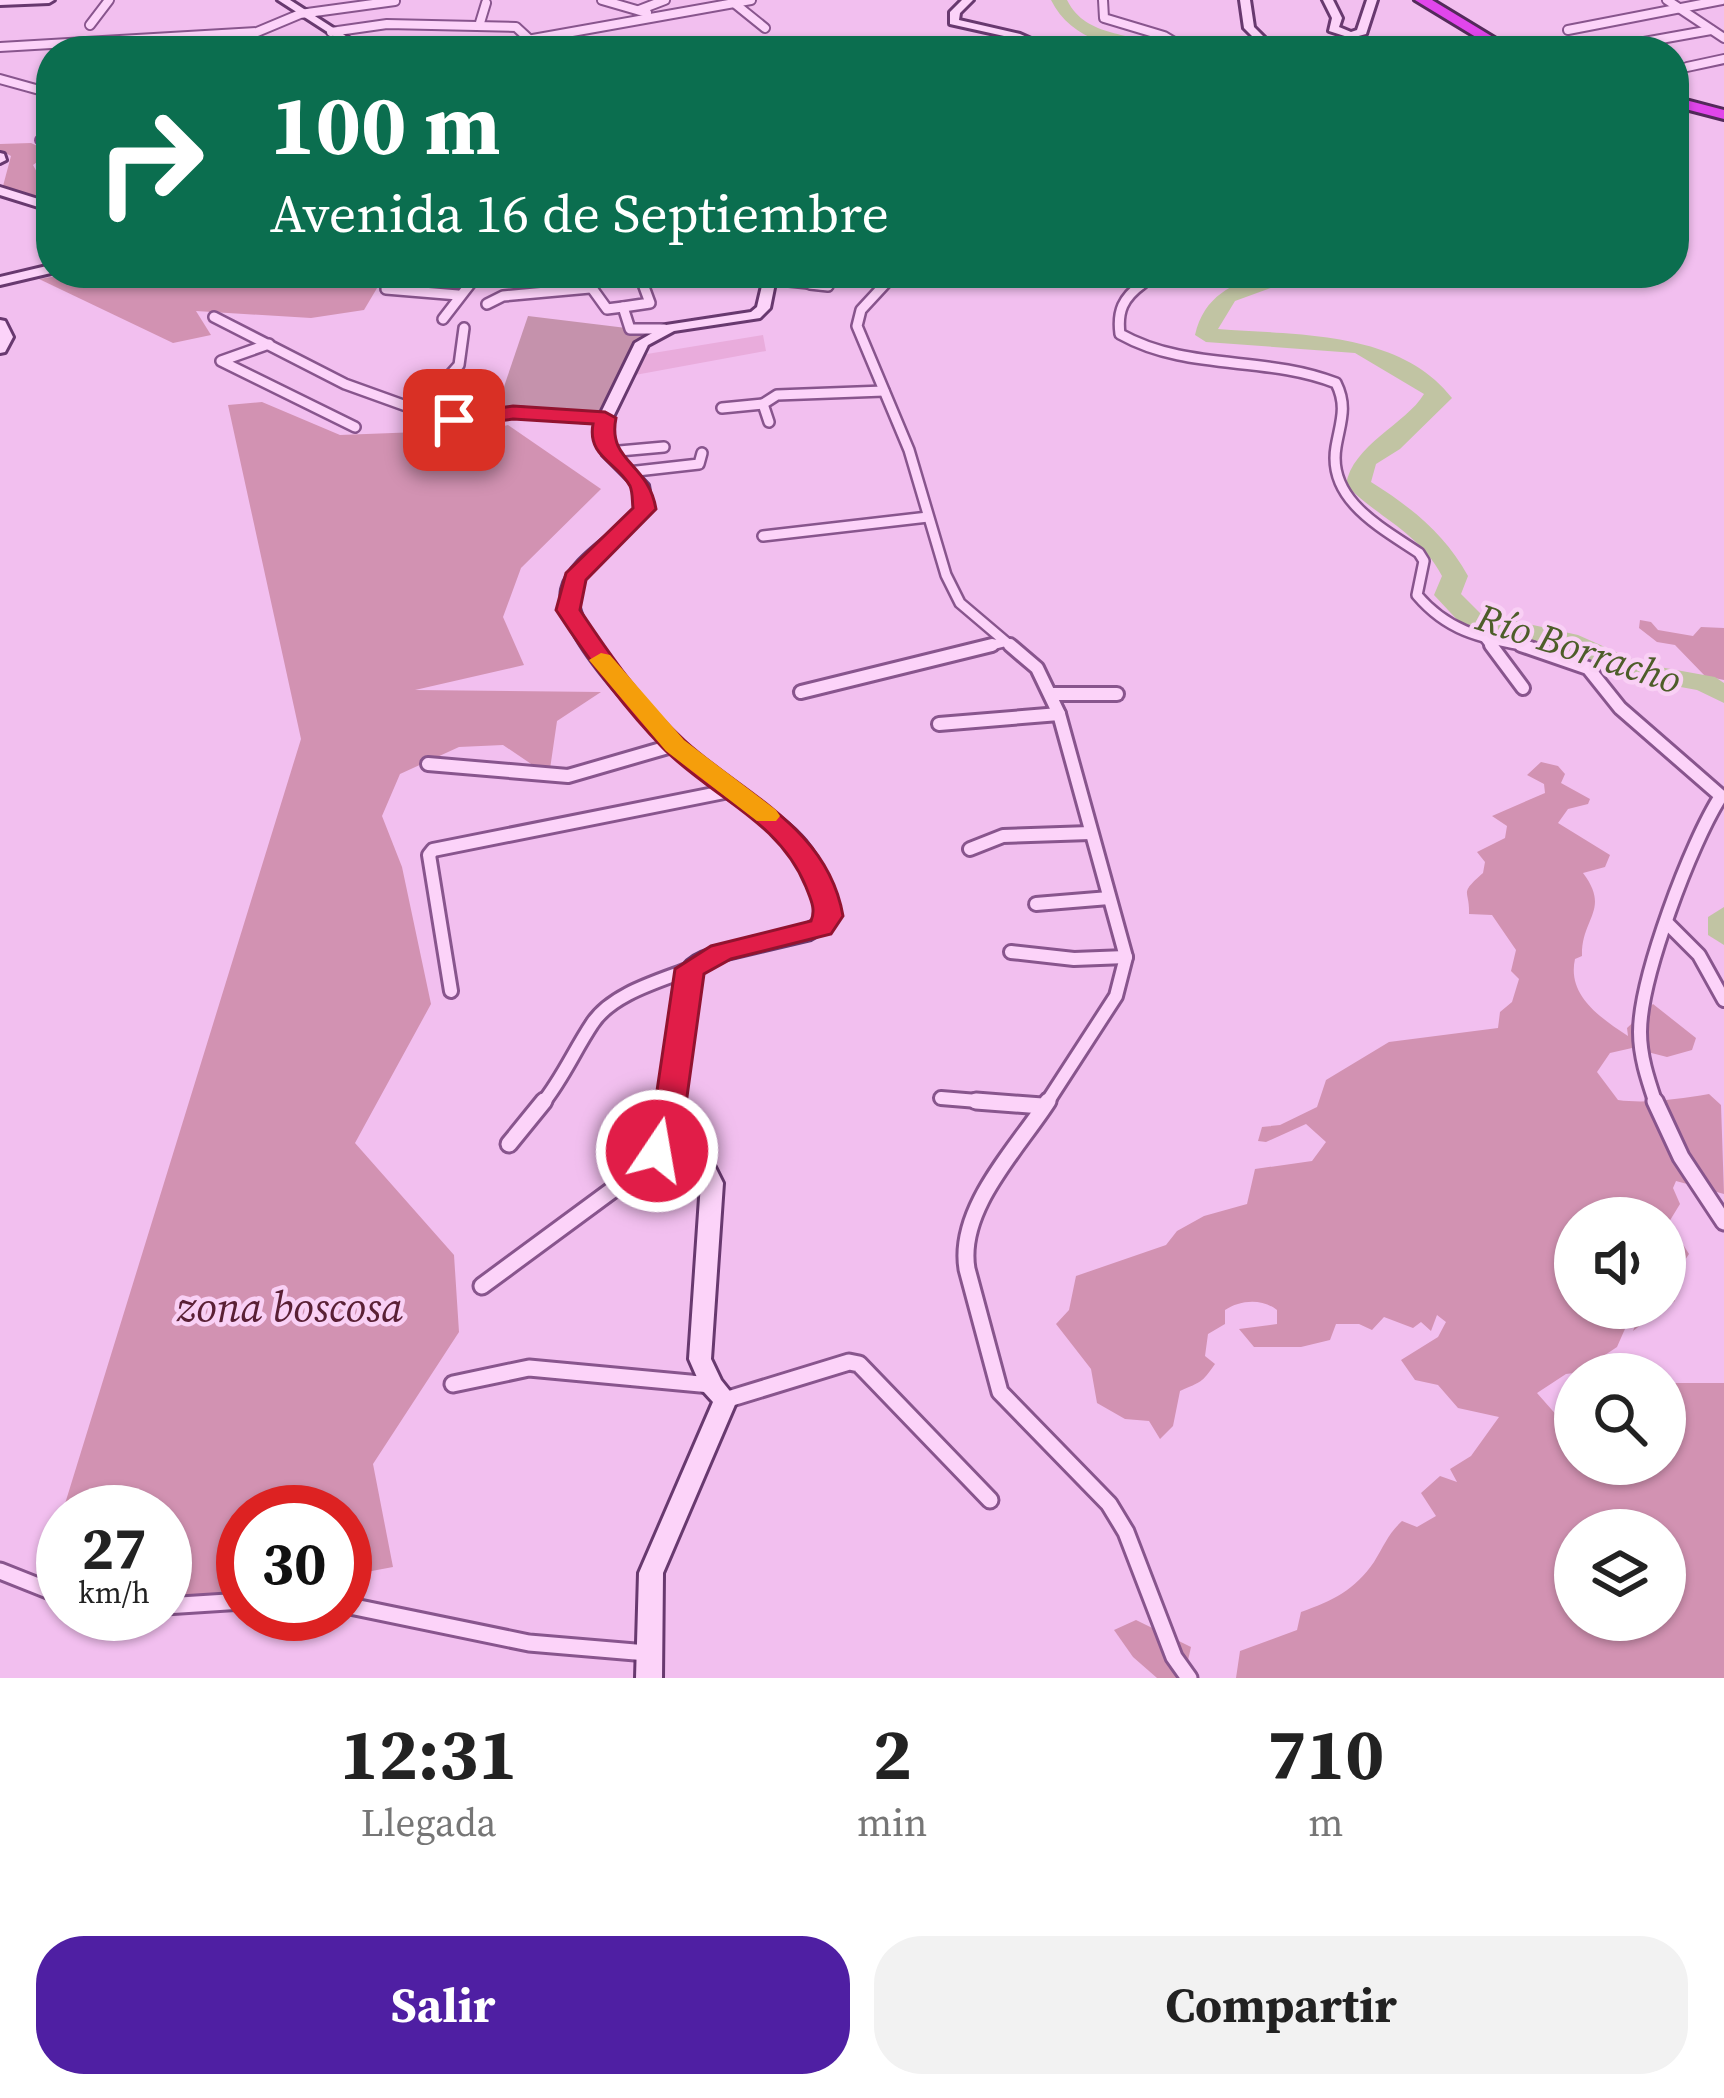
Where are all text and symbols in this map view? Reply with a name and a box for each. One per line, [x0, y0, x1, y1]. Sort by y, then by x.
text: 100 m [270, 67, 501, 182]
icon: right [72, 84, 228, 240]
text: Avenida 16 de Septiembre [270, 176, 889, 250]
pin [403, 369, 505, 471]
icon: arrive [421, 387, 487, 453]
water label: Río Borracho [1469, 590, 1688, 706]
position arrow [594, 1088, 720, 1214]
map controls [1554, 1197, 1686, 1641]
button: sound [1554, 1197, 1686, 1329]
park label: zona boscosa [176, 1278, 403, 1336]
button: search [1554, 1353, 1686, 1485]
speed limit sign: 30 [216, 1485, 372, 1641]
text: 27 [81, 1507, 147, 1589]
button: layers [1554, 1509, 1686, 1641]
text: km/h [78, 1572, 150, 1613]
text: 12:31 [340, 1704, 517, 1803]
text: 2 [873, 1704, 912, 1803]
text: 710 [1267, 1704, 1384, 1803]
text: Llegada [361, 1796, 496, 1849]
text: min [857, 1796, 928, 1849]
text: m [1308, 1796, 1343, 1849]
button: Salir [36, 1936, 850, 2074]
button: Compartir [874, 1936, 1688, 2074]

